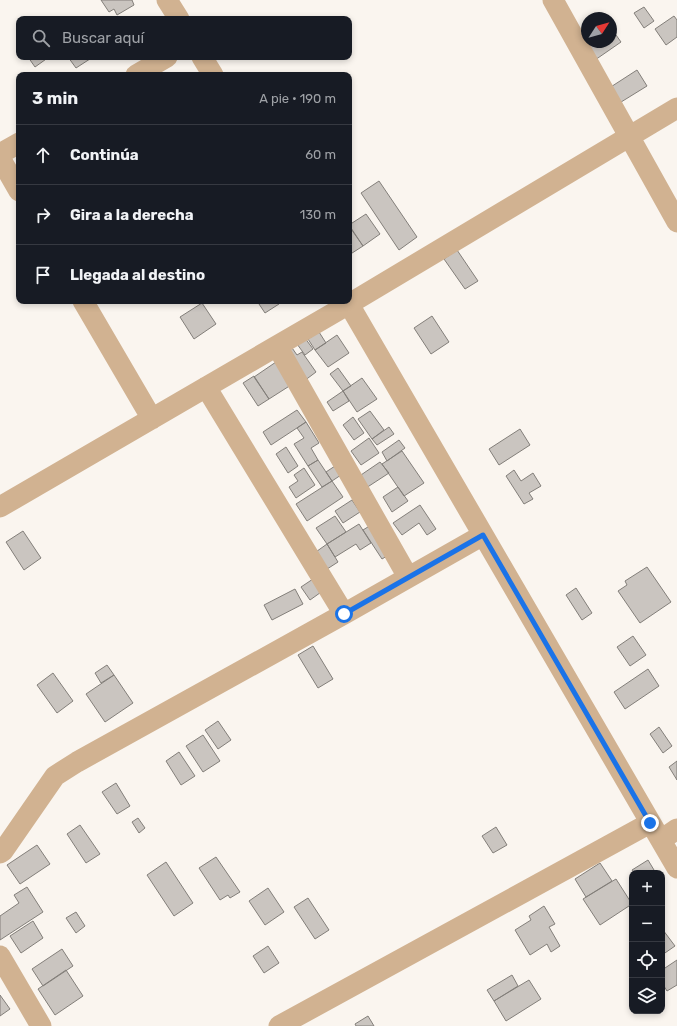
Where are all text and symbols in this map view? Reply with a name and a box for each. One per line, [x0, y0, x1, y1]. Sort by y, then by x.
north arrow [581, 12, 617, 48]
search box [16, 16, 352, 60]
icon: search [30, 27, 52, 49]
text: Buscar aquí [62, 29, 144, 47]
text: 3 min [32, 88, 78, 108]
text: A pie · 190 m [259, 91, 336, 106]
icon: ahead [32, 144, 54, 166]
text: Continúa [70, 146, 139, 164]
text: 60 m [305, 147, 336, 162]
icon: right [32, 204, 54, 226]
text: Gira a la derecha [70, 206, 194, 224]
text: 130 m [300, 207, 336, 222]
icon: arrive [32, 264, 54, 286]
text: Llegada al destino [70, 266, 205, 284]
route start [335, 605, 353, 623]
route end [641, 814, 659, 832]
map controls [629, 870, 665, 1014]
button: + [629, 870, 665, 906]
button: − [629, 906, 665, 942]
button: locate [629, 942, 665, 978]
button: layers [629, 978, 665, 1014]

